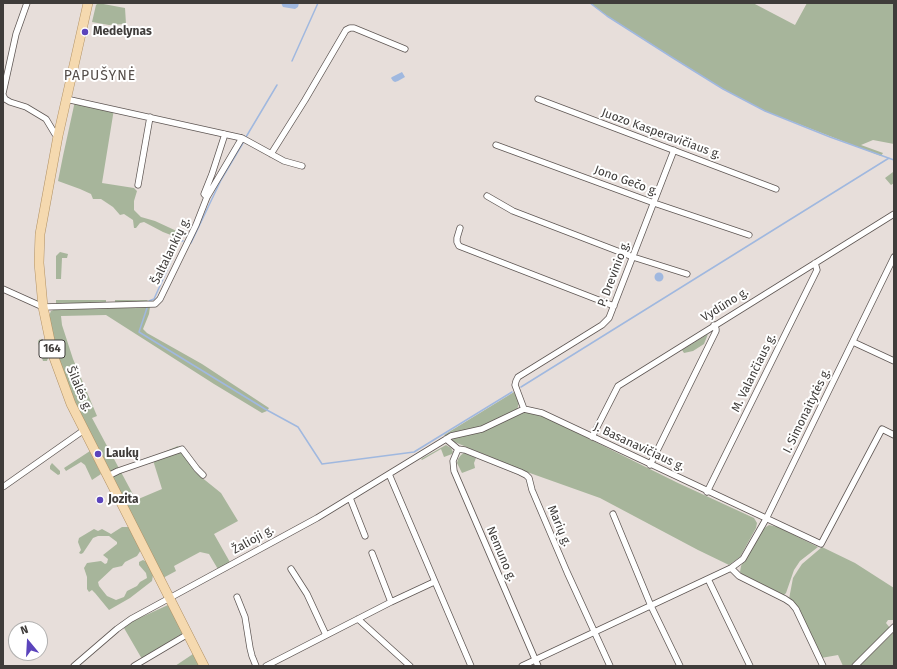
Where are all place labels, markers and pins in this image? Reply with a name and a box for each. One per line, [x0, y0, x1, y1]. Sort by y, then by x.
place label: Medelynas [93, 25, 152, 39]
marker: Medelynas [80, 27, 90, 37]
place label: Laukų [106, 447, 139, 461]
marker: Laukų [93, 449, 103, 459]
place label: Jozita [108, 493, 139, 507]
marker: Jozita [95, 495, 105, 505]

